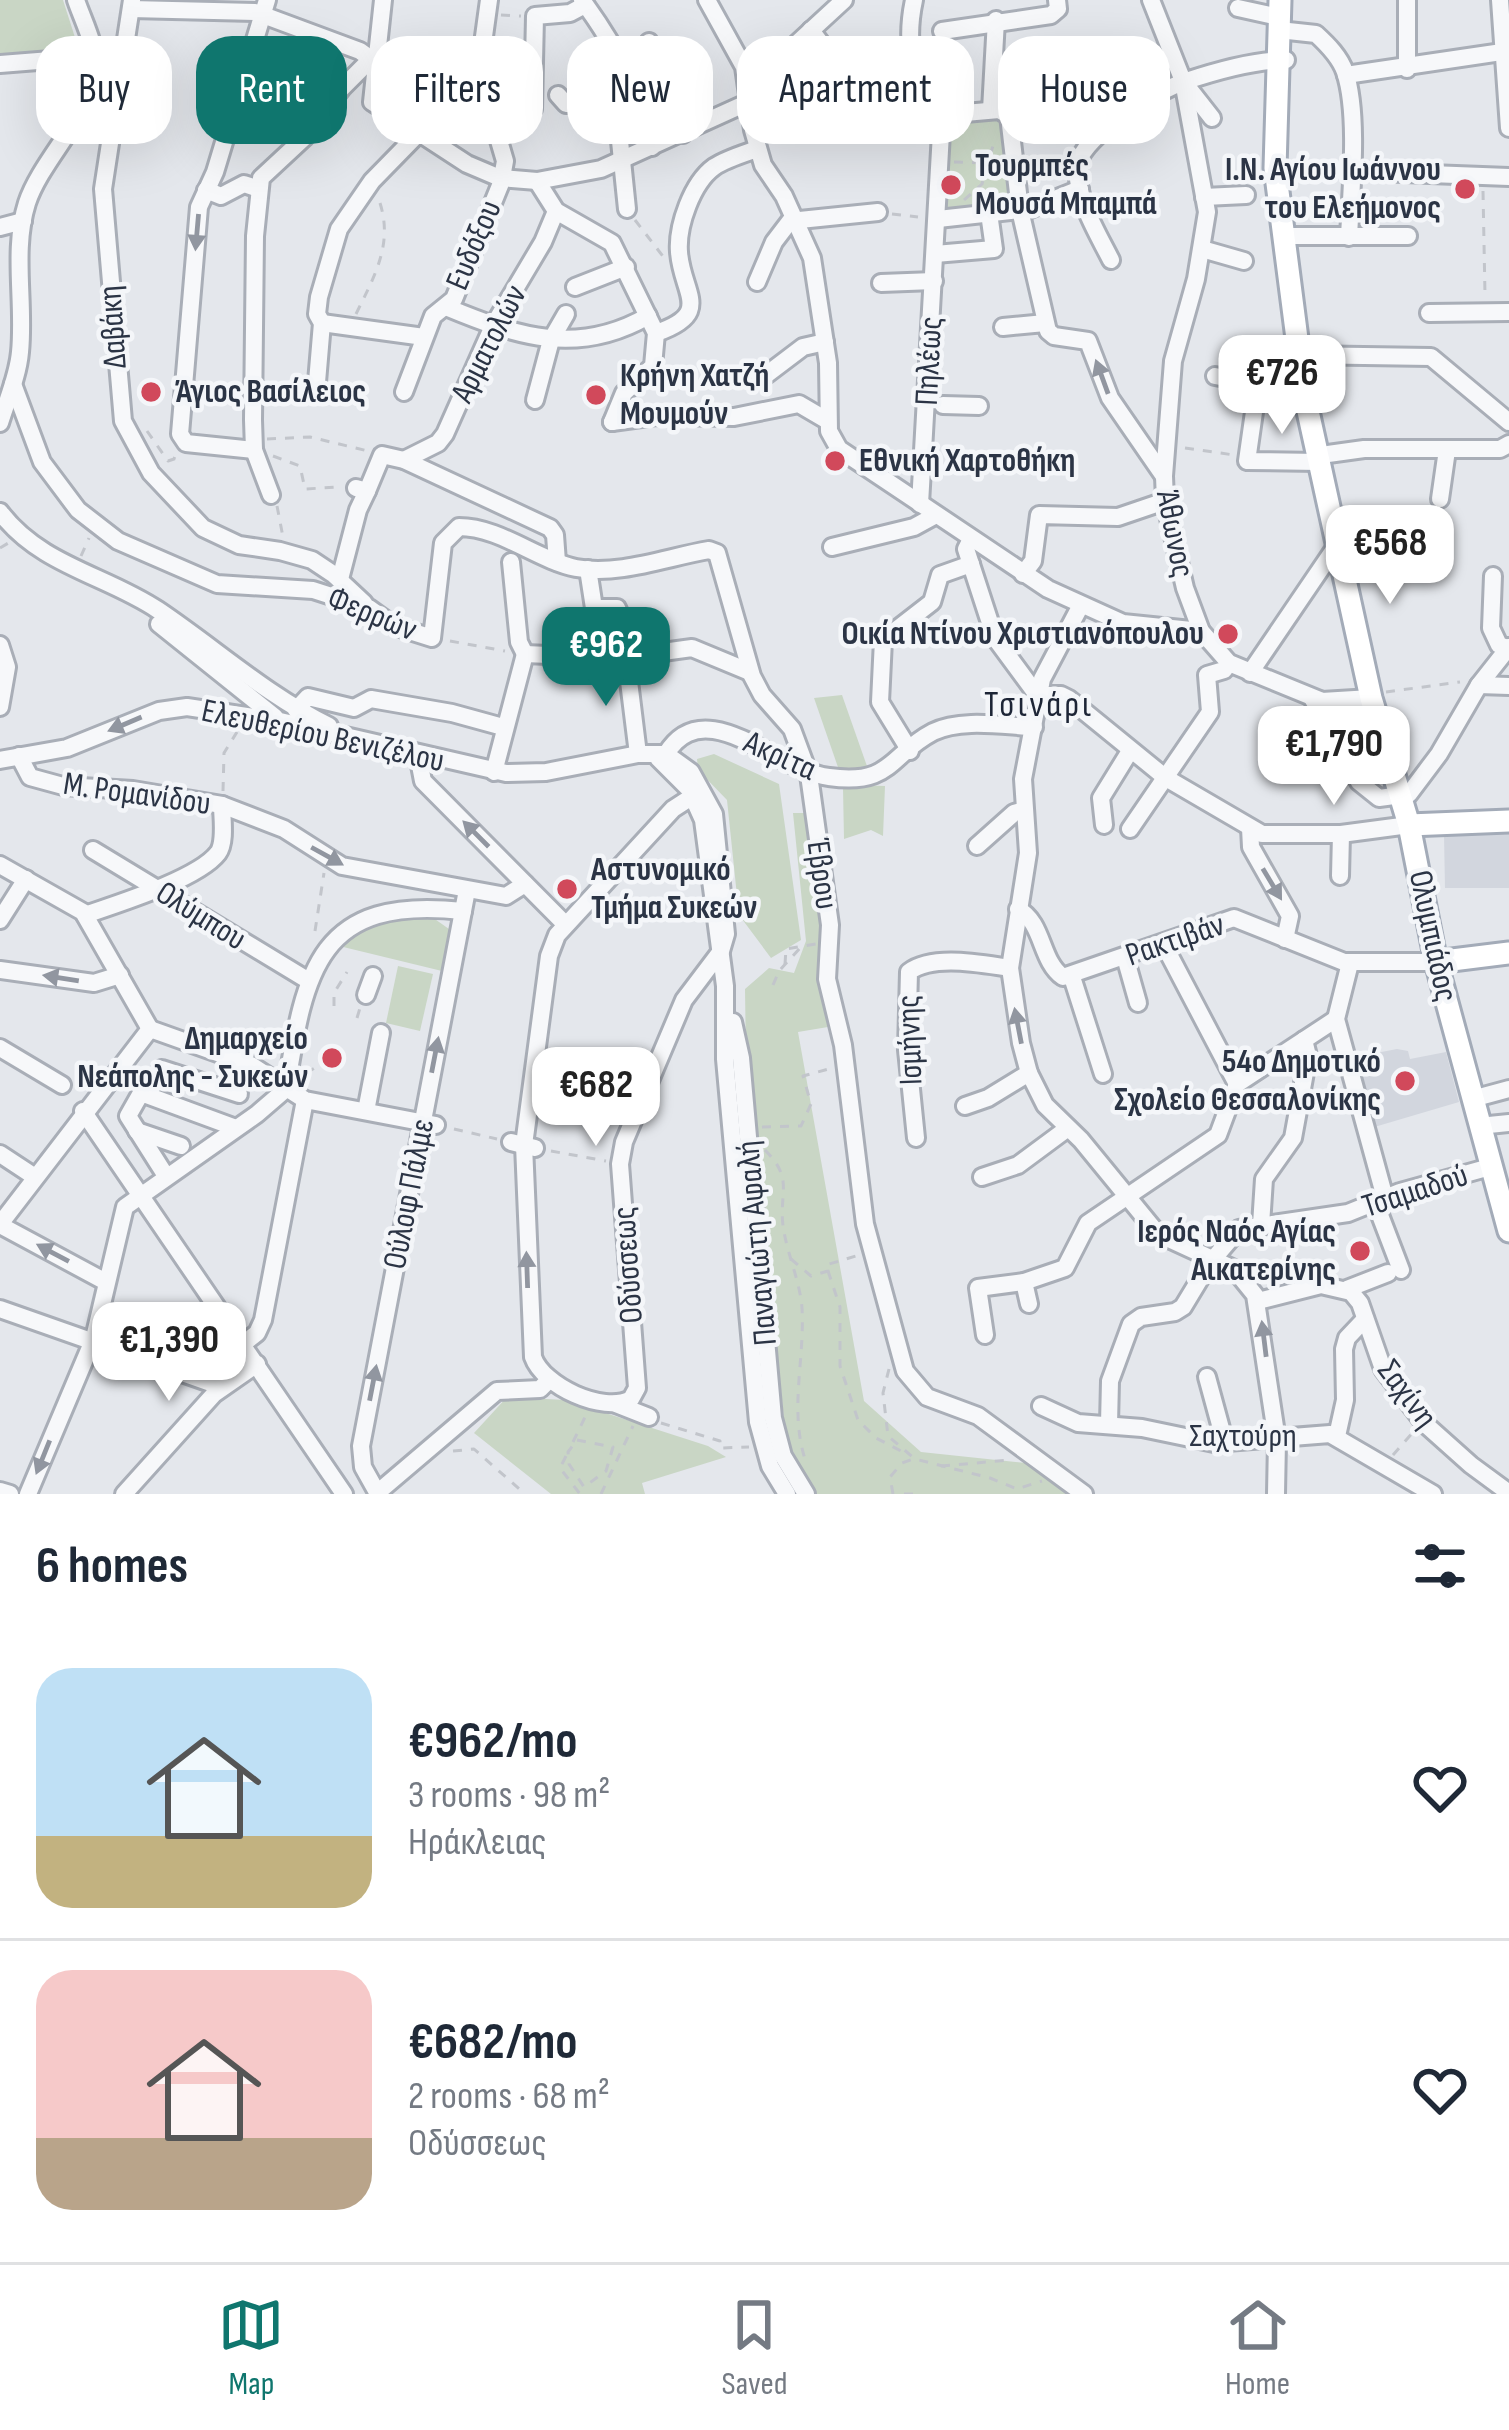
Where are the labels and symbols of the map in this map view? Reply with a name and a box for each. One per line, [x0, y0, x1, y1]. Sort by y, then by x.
place label: Τουρμπές Μουσά Μπαμπά [975, 146, 1157, 224]
place label: Ι.Ν. Αγίου Ιωάννου του Ελεήμονος [1225, 150, 1441, 228]
marker: Τουρμπές Μουσά Μπαμπά [938, 172, 964, 198]
marker: Ι.Ν. Αγίου Ιωάννου του Ελεήμονος [1452, 176, 1478, 202]
street label: Ευδόξου [437, 194, 511, 296]
one-way arrow [187, 214, 206, 251]
street label: Αρματολών [442, 279, 536, 410]
street label: Δαβάκη [90, 284, 136, 370]
street label: Πηλέως [907, 315, 951, 407]
pin: €726 [1211, 335, 1353, 437]
place label: Κρήνη Χατζή Μουμούν [620, 356, 769, 434]
one-way arrow [1091, 359, 1110, 395]
place label: Άγιος Βασίλειος [175, 372, 366, 412]
marker: Άγιος Βασίλειος [138, 379, 164, 405]
marker: Κρήνη Χατζή Μουμούν [583, 382, 609, 408]
place label: Εθνική Χαρτοθήκη [859, 441, 1075, 481]
marker: Εθνική Χαρτοθήκη [822, 448, 848, 474]
street label: Άθωνος [1147, 487, 1203, 581]
pin: €568 [1319, 505, 1461, 607]
street label: Φερρών [322, 578, 423, 650]
pin: €962 [535, 607, 677, 709]
place label: Οικία Ντίνου Χριστιανόπουλου [842, 614, 1204, 654]
marker: Οικία Ντίνου Χριστιανόπουλου [1215, 621, 1241, 647]
district label: Τσινάρι [984, 684, 1094, 727]
street label: Ελευθερίου Βενιζέλου [198, 691, 448, 781]
pin: €1,790 [1236, 706, 1432, 808]
one-way arrow [108, 715, 143, 735]
street label: Ακρίτα [737, 722, 823, 790]
street label: Μ. Ρομανίδου [61, 764, 213, 824]
one-way arrow [462, 820, 490, 849]
street label: Έβρου [797, 835, 847, 912]
one-way arrow [310, 845, 344, 866]
place label: Αστυνομικό Τμήμα Συκεών [590, 850, 757, 928]
one-way arrow [1260, 867, 1281, 901]
street label: Ολυμπιάδος [1400, 867, 1466, 1005]
street label: Ολύμπου [149, 873, 253, 959]
marker: Αστυνομικό Τμήμα Συκεών [554, 876, 580, 902]
street label: Ρακτιβάν [1120, 905, 1230, 975]
one-way arrow [42, 968, 79, 987]
street label: Ισμήνης [888, 994, 932, 1086]
one-way arrow [1008, 1006, 1027, 1044]
place label: Δημαρχείο Νεάπολης - Συκεών [77, 1019, 308, 1097]
one-way arrow [426, 1036, 445, 1073]
place label: 54ο Δημοτικό Σχολείο Θεσσαλονίκης [1114, 1042, 1381, 1120]
marker: Δημαρχείο Νεάπολης - Συκεών [319, 1045, 345, 1071]
pin: €682 [525, 1047, 667, 1149]
marker: 54ο Δημοτικό Σχολείο Θεσσαλονίκης [1392, 1068, 1418, 1094]
street label: Ούλοφ Πάλμε [375, 1116, 443, 1272]
street label: Παναγιώτη Αφαλή [728, 1139, 786, 1347]
street label: Τσαμαδού [1357, 1155, 1473, 1227]
street label: Οδύσσεως [604, 1205, 652, 1325]
place label: Ιερός Ναός Αγίας Αικατερίνης [1137, 1212, 1336, 1290]
marker: Ιερός Ναός Αγίας Αικατερίνης [1347, 1238, 1373, 1264]
one-way arrow [35, 1243, 70, 1264]
one-way arrow [518, 1250, 537, 1288]
pin: €1,390 [71, 1302, 267, 1404]
one-way arrow [1254, 1320, 1273, 1358]
street label: Σαχίνη [1368, 1352, 1446, 1436]
one-way arrow [364, 1363, 383, 1401]
street label: Σαχτούρη [1189, 1416, 1297, 1456]
one-way arrow [33, 1440, 52, 1476]

